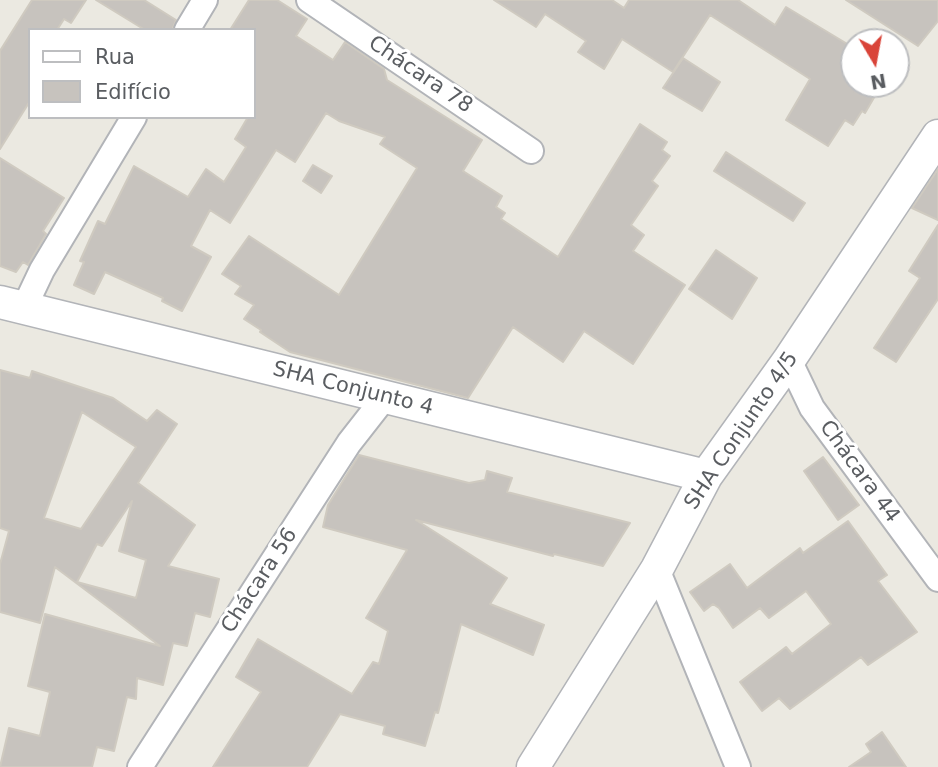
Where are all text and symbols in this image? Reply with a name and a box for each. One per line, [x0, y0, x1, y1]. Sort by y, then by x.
legend [28, 28, 256, 119]
north arrow [840, 28, 910, 98]
street label: Chácara 78 [363, 31, 477, 119]
text: Rua [95, 45, 135, 69]
text: N [869, 69, 888, 94]
text: Edifício [95, 80, 171, 104]
street label: SHA Conjunto 4/5 [680, 347, 804, 515]
street label: SHA Conjunto 4 [270, 357, 436, 421]
street label: Chácara 44 [813, 416, 905, 528]
street label: Chácara 56 [217, 524, 303, 638]

